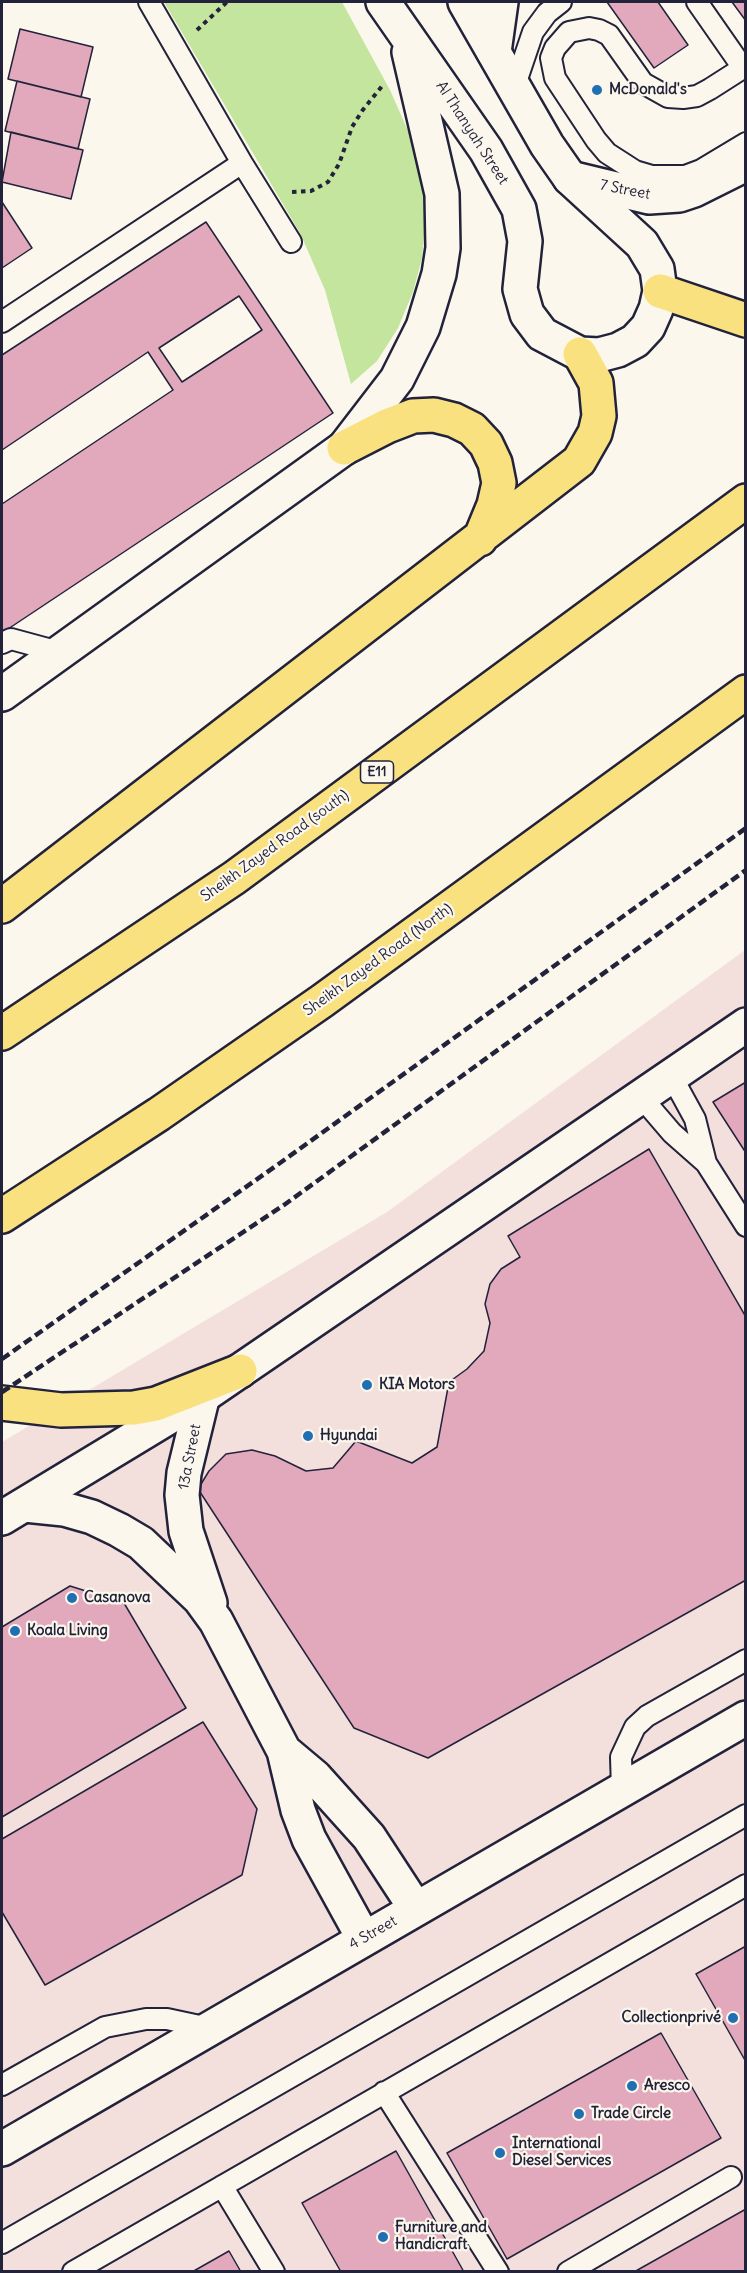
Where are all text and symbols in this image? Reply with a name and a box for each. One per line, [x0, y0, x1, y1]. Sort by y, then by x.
street label: Al Thanyah Street [432, 78, 512, 188]
place label: McDonald's [609, 81, 687, 99]
marker: McDonald's [590, 83, 604, 97]
street label: 7 Street [598, 176, 652, 204]
road number: E11 [360, 761, 394, 783]
street label: Sheikh Zayed Road (south) [197, 786, 353, 906]
street label: Sheikh Zayed Road (North) [300, 900, 456, 1020]
place label: KIA Motors [379, 1376, 455, 1394]
marker: KIA Motors [360, 1378, 374, 1392]
street label: 13a Street [175, 1423, 205, 1491]
place label: Hyundai [320, 1427, 377, 1445]
marker: Hyundai [301, 1429, 315, 1443]
place label: Casanova [84, 1589, 151, 1607]
marker: Casanova [65, 1591, 79, 1605]
place label: Koala Living [27, 1622, 108, 1640]
marker: Koala Living [8, 1624, 22, 1638]
street label: 4 Street [346, 1912, 400, 1954]
place label: Collectionprivé [621, 2009, 721, 2027]
marker: Collectionprivé [726, 2011, 740, 2025]
place label: Aresco [644, 2077, 690, 2095]
marker: Aresco [625, 2079, 639, 2093]
place label: Trade Circle [591, 2105, 671, 2123]
marker: Trade Circle [572, 2107, 586, 2121]
place label: International Diesel Services [512, 2135, 611, 2170]
marker: International Diesel Services [493, 2146, 507, 2160]
place label: Furniture and Handicraft [395, 2219, 487, 2254]
marker: Furniture and Handicraft [376, 2230, 390, 2244]

